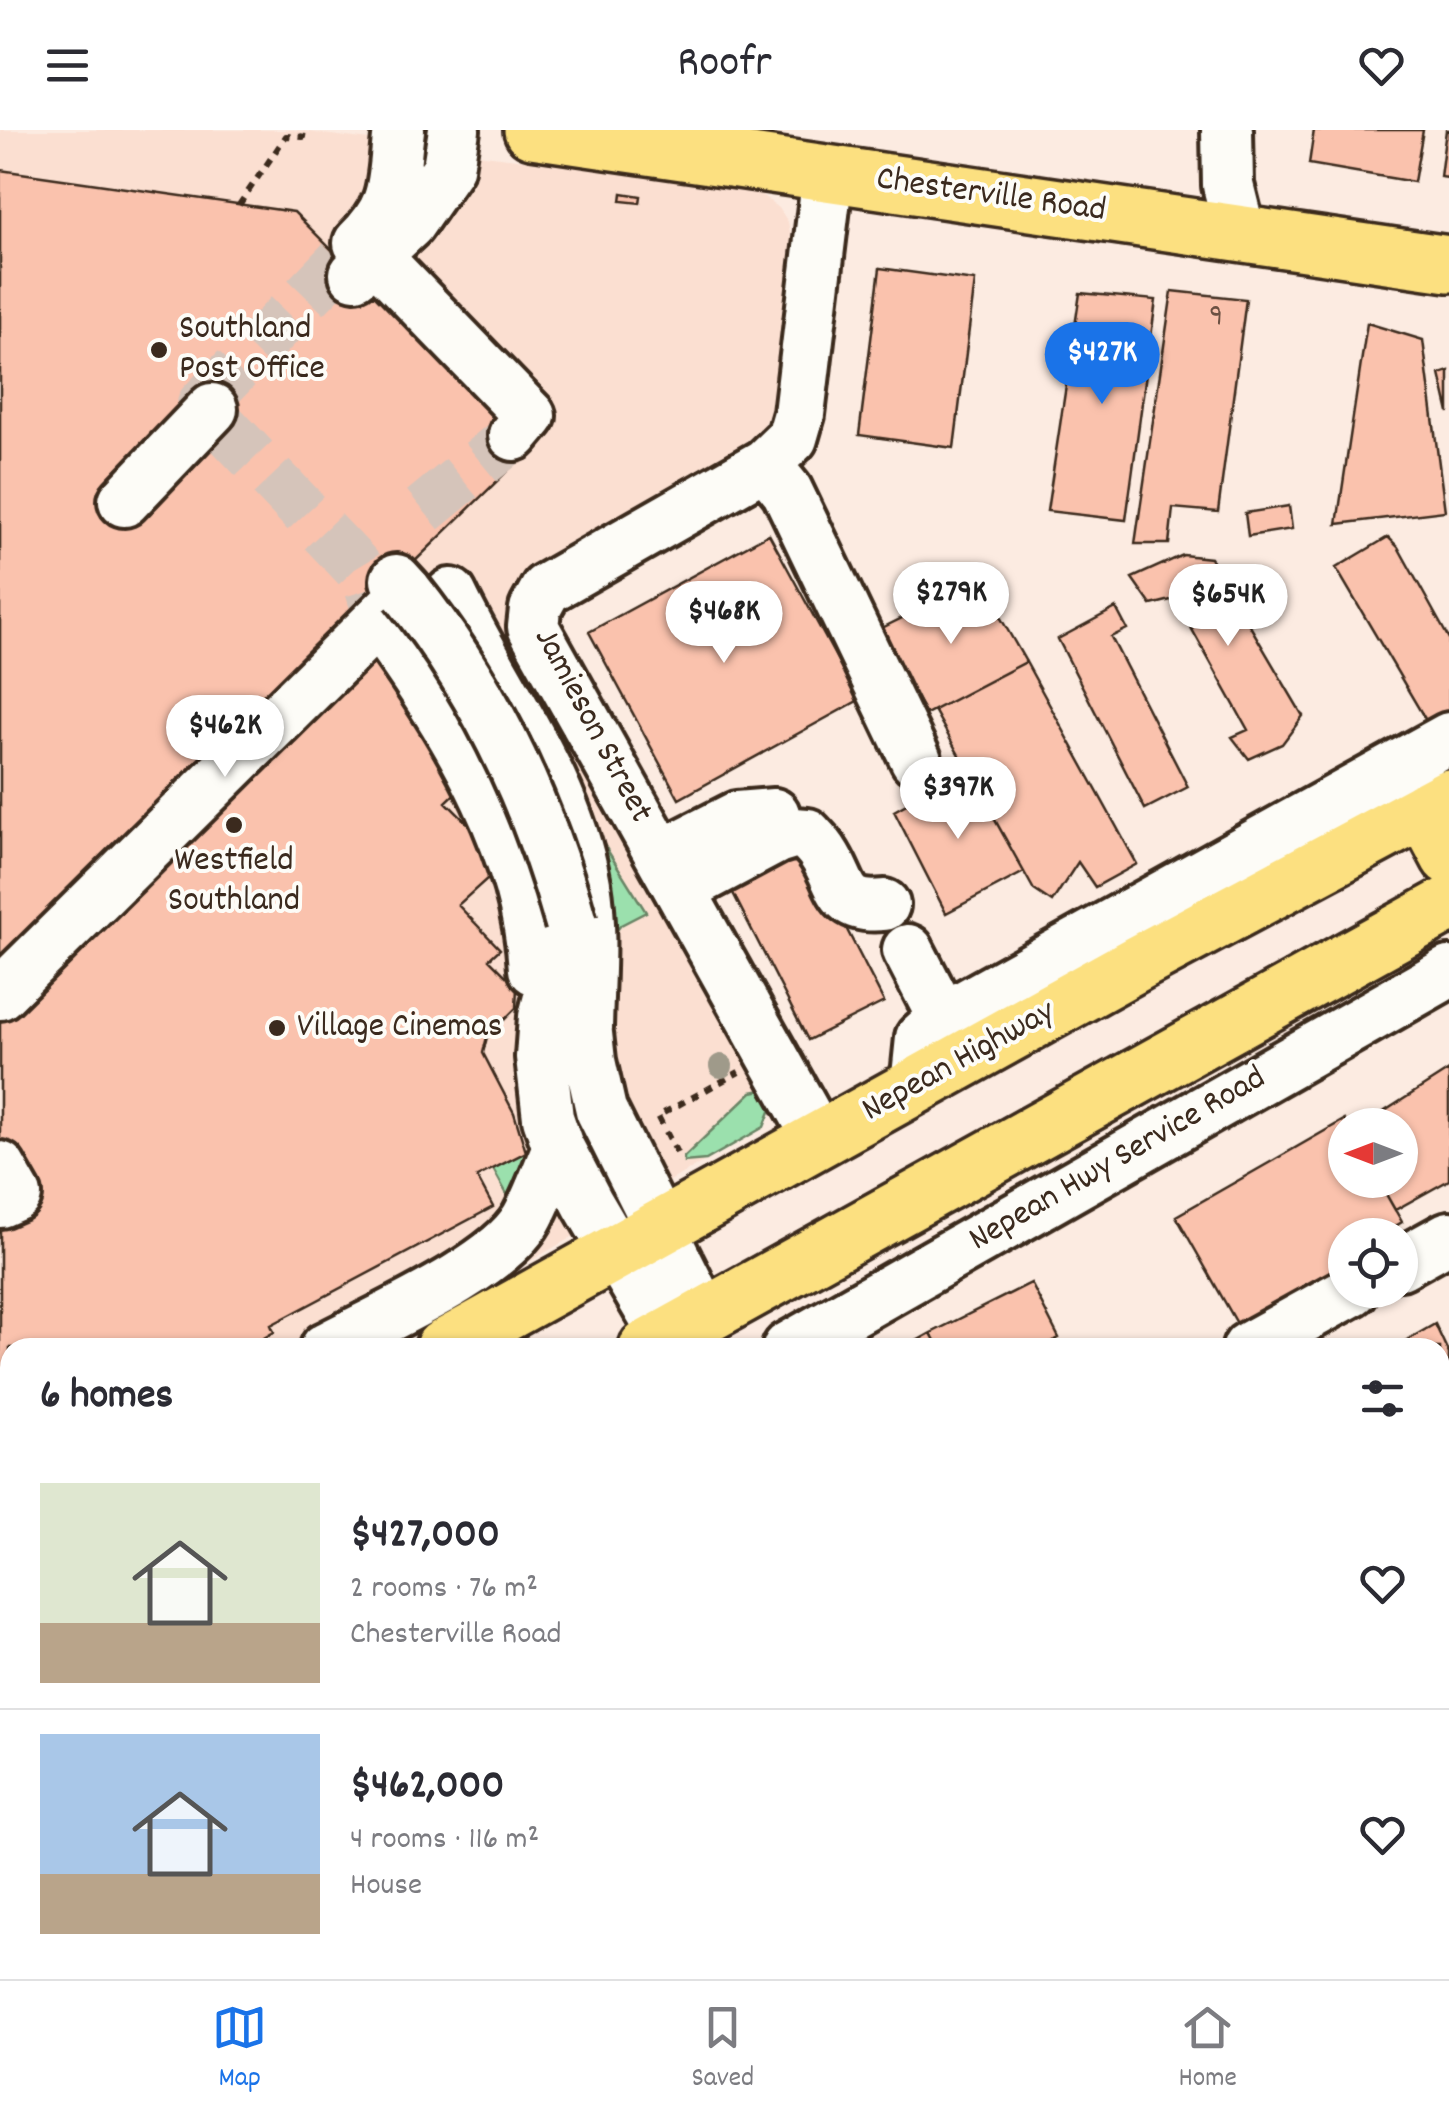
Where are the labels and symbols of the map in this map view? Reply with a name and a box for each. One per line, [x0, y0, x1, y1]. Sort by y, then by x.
street label: Chesterville Road [873, 155, 1109, 237]
house number: 9 [1209, 297, 1223, 340]
place label: Southland Post Office [179, 305, 325, 395]
pin: $427K [1032, 322, 1172, 407]
marker: Southland Post Office [148, 339, 170, 361]
pin: $279K [881, 562, 1021, 647]
pin: $654K [1158, 564, 1298, 649]
pin: $468K [654, 581, 794, 666]
street label: Jamieson Street [520, 620, 664, 833]
pin: $462K [155, 695, 295, 780]
pin: $397K [888, 757, 1028, 842]
marker: Westfield Southland [223, 814, 245, 836]
place label: Westfield Southland [168, 837, 300, 927]
street label: Nepean Highway [853, 988, 1065, 1136]
place label: Village Cinemas [297, 1003, 503, 1053]
marker: Village Cinemas [266, 1017, 288, 1039]
street label: Nepean Hwy Service Road [960, 1055, 1276, 1265]
north arrow [1328, 1108, 1418, 1198]

